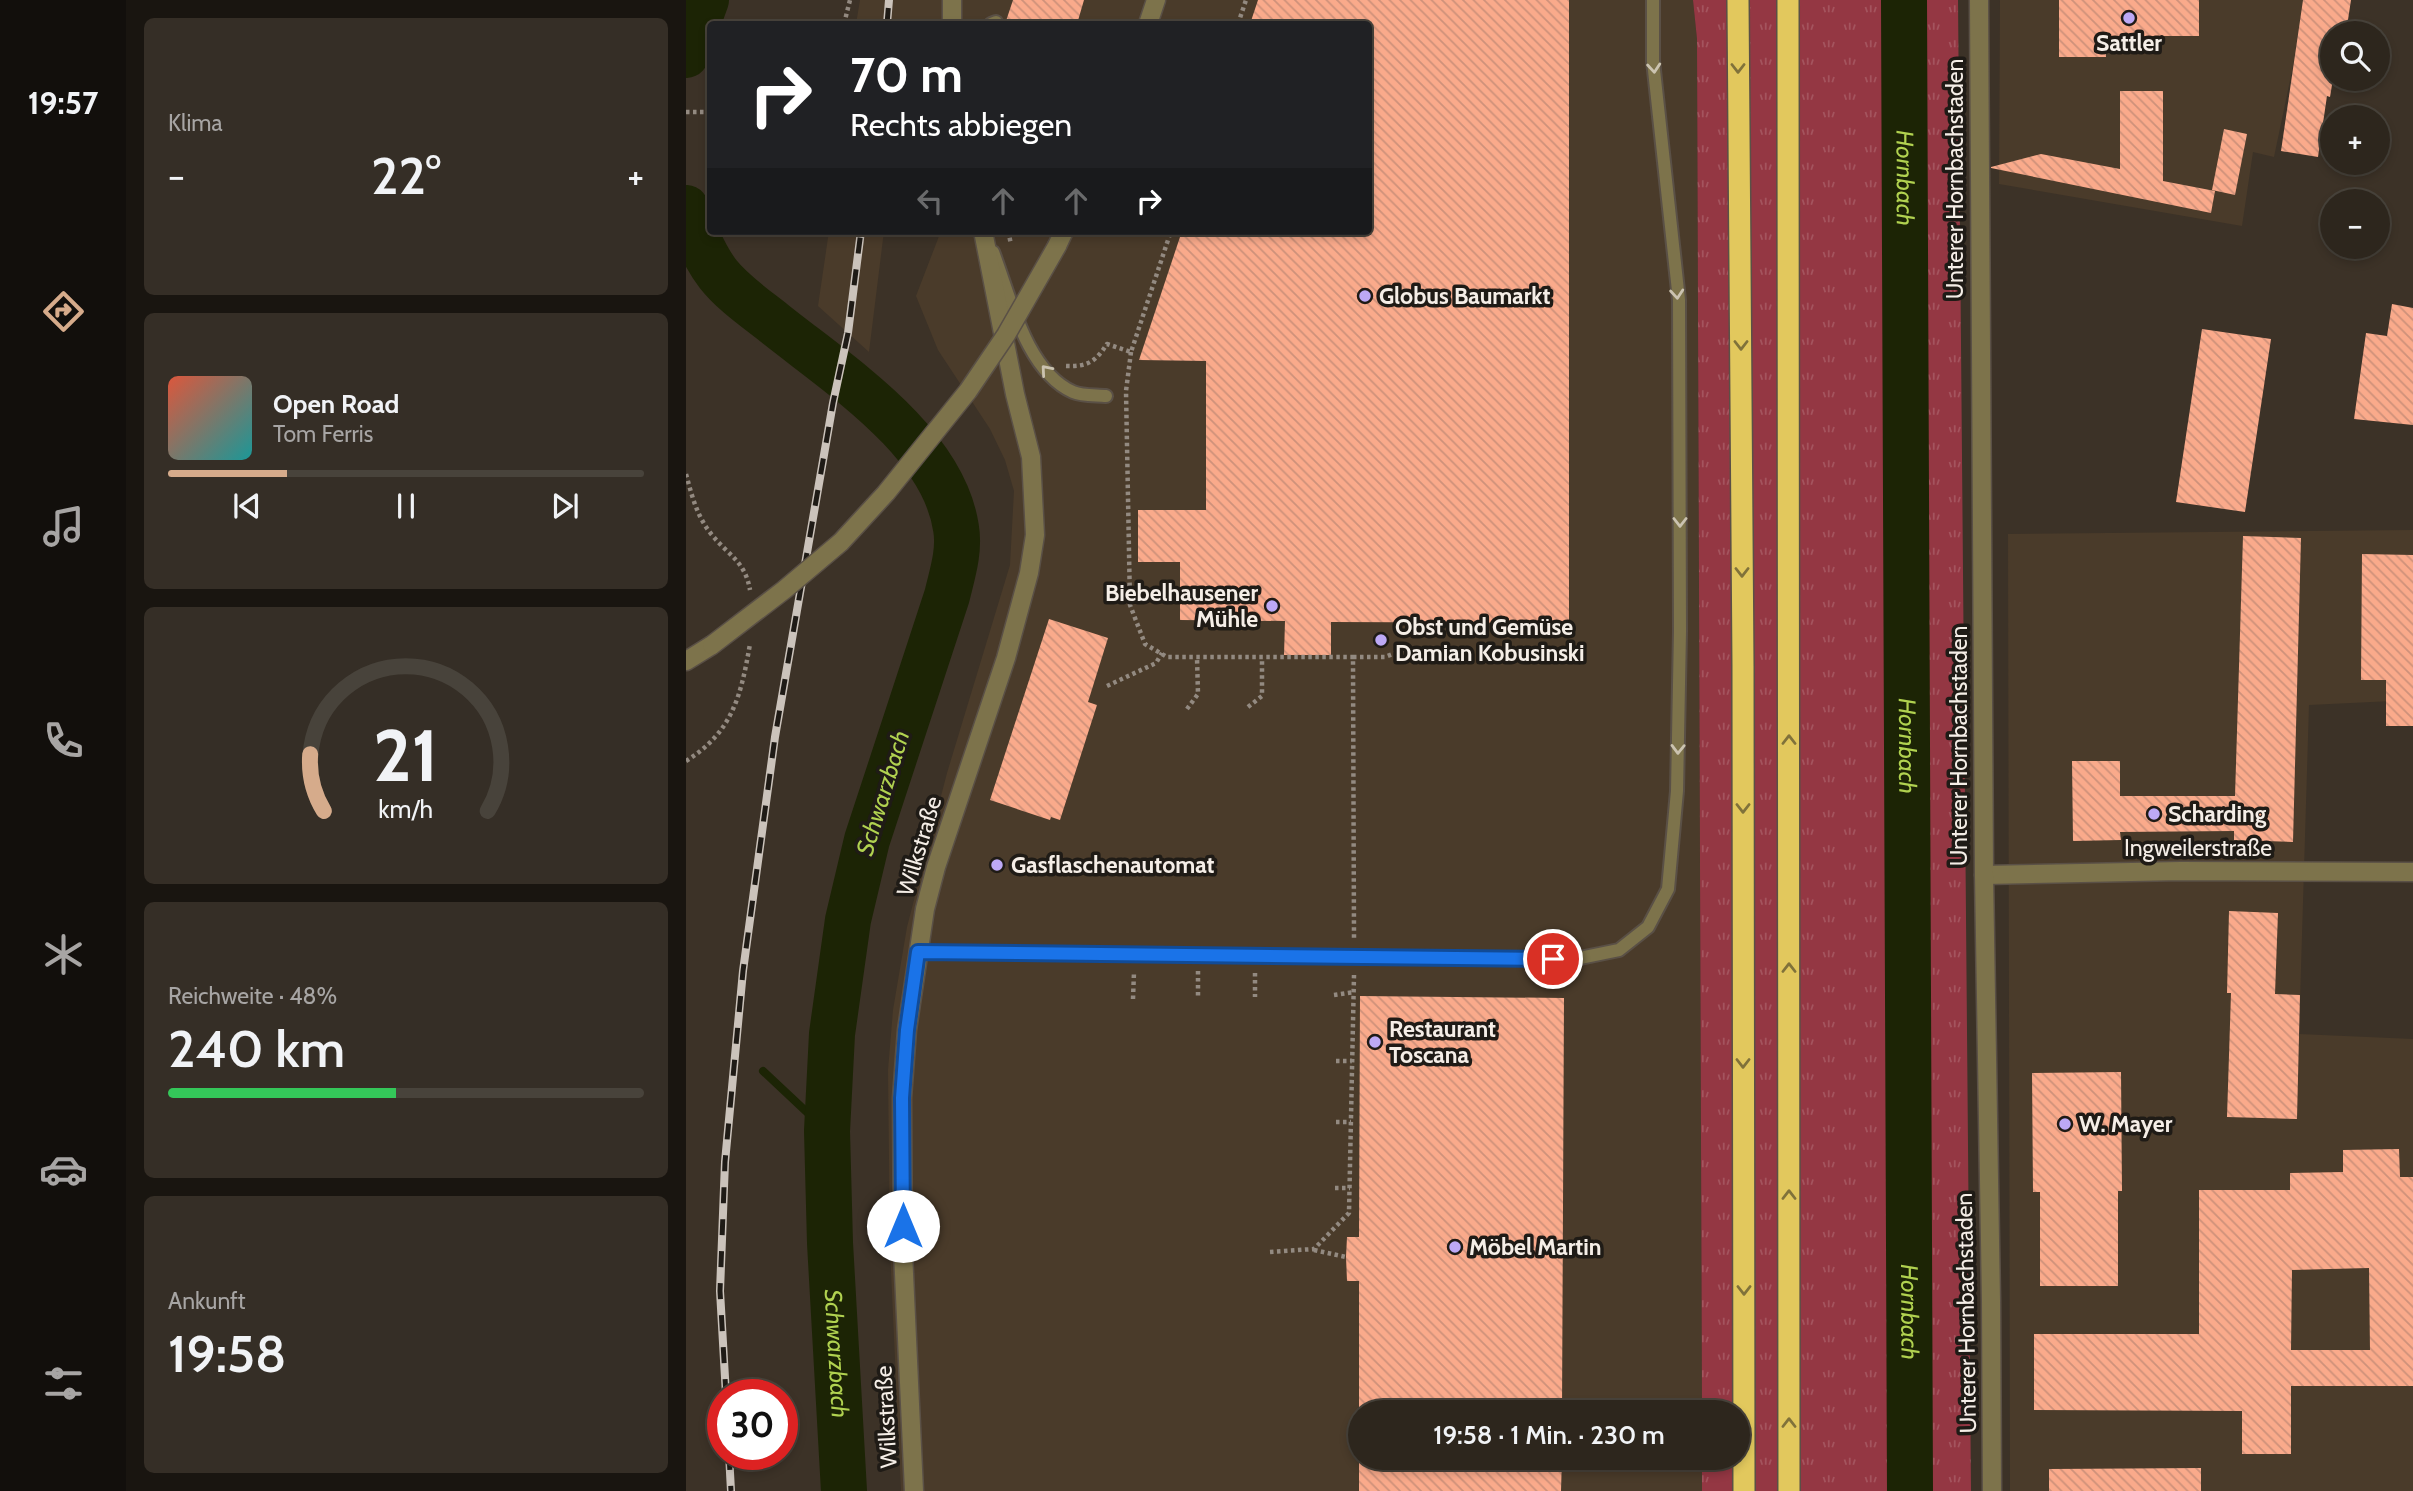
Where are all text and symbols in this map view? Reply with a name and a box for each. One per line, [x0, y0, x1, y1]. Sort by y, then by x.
marker: Sattler [2121, 10, 2137, 26]
map controls [2320, 21, 2390, 259]
button: search [2320, 21, 2390, 91]
place label: Sattler [2096, 29, 2162, 57]
text: 70 m [850, 45, 963, 104]
icon: right [735, 49, 826, 140]
street label: Unterer Hornbachstaden [1941, 59, 1969, 299]
one-way arrow [1646, 63, 1661, 74]
one-way arrow [1731, 63, 1746, 74]
text: 19:57 [28, 83, 98, 122]
text: Rechts abbiegen [850, 105, 1072, 144]
button: + [2320, 105, 2390, 175]
text: Klima [168, 109, 223, 137]
water label: Hornbach [1891, 130, 1920, 226]
text: 22° [371, 144, 441, 207]
text: − [168, 152, 185, 199]
text: + [627, 152, 644, 199]
icon: left [911, 182, 949, 220]
icon: ahead [984, 182, 1022, 220]
icon: ahead [1057, 182, 1095, 220]
icon: right [1130, 182, 1168, 220]
button: − [2320, 189, 2390, 259]
place label: Globus Baumarkt [1379, 282, 1551, 310]
icon: directions [39, 287, 88, 336]
marker: Globus Baumarkt [1357, 288, 1373, 304]
one-way arrow [1670, 289, 1685, 300]
one-way arrow [1733, 340, 1749, 350]
one-way arrow [1042, 365, 1054, 378]
text: Open Road [273, 388, 399, 420]
text: Tom Ferris [273, 420, 373, 448]
icon: previous [228, 487, 266, 525]
icon: pause [387, 487, 425, 525]
icon: next [546, 487, 584, 525]
icon: music [39, 502, 88, 551]
one-way arrow [1672, 517, 1688, 528]
one-way arrow [1735, 567, 1750, 578]
place label: Biebelhausener Mühle [1105, 579, 1258, 633]
marker: Biebelhausener Mühle [1264, 598, 1280, 614]
place label: Obst und Gemüse Damian Kobusinski [1395, 613, 1585, 667]
street label: Unterer Hornbachstaden [1945, 626, 1973, 866]
marker: Obst und Gemüse Damian Kobusinski [1373, 632, 1389, 648]
water label: Hornbach [1893, 698, 1922, 794]
text: 21 [373, 712, 439, 800]
icon: phone [39, 716, 88, 765]
water label: Schwarzbach [850, 727, 915, 859]
one-way arrow [1781, 735, 1797, 745]
one-way arrow [1670, 745, 1686, 755]
street label: Wilkstraße [891, 793, 947, 899]
text: km/h [379, 794, 433, 824]
place label: Scharding [2168, 800, 2267, 828]
one-way arrow [1735, 803, 1751, 813]
marker: Scharding [2146, 806, 2162, 822]
street label: Ingweilerstraße [2124, 834, 2272, 862]
place label: Gasflaschenautomat [1011, 851, 1215, 879]
marker: Gasflaschenautomat [989, 857, 1005, 873]
pin [1523, 929, 1583, 989]
icon: climate [39, 930, 88, 979]
icon: arrive [1534, 940, 1572, 978]
one-way arrow [1781, 962, 1797, 973]
text: Reichweite · 48% [168, 982, 337, 1010]
place label: Restaurant Toscana [1389, 1015, 1496, 1069]
text: 240 km [168, 1017, 345, 1080]
marker: Restaurant Toscana [1367, 1034, 1383, 1050]
one-way arrow [1735, 1058, 1751, 1069]
place label: W. Mayer [2079, 1110, 2173, 1138]
marker: W. Mayer [2057, 1116, 2073, 1132]
icon: car [39, 1145, 88, 1194]
position arrow [866, 1189, 940, 1263]
one-way arrow [1781, 1190, 1797, 1200]
street label: Unterer Hornbachstaden [1950, 1192, 1982, 1434]
place label: Möbel Martin [1469, 1233, 1601, 1261]
marker: Möbel Martin [1447, 1239, 1463, 1255]
water label: Hornbach [1895, 1264, 1924, 1360]
one-way arrow [1736, 1286, 1752, 1296]
text: Ankunft [168, 1287, 246, 1315]
water label: Schwarzbach [819, 1288, 855, 1419]
text: 19:58 [168, 1322, 286, 1385]
icon: filters [39, 1359, 88, 1408]
street label: Wilkstraße [869, 1365, 903, 1469]
speed limit sign: 30 [707, 1379, 798, 1470]
one-way arrow [1781, 1417, 1797, 1428]
text: 19:58 · 1 Min. · 230 m [1433, 1419, 1665, 1451]

